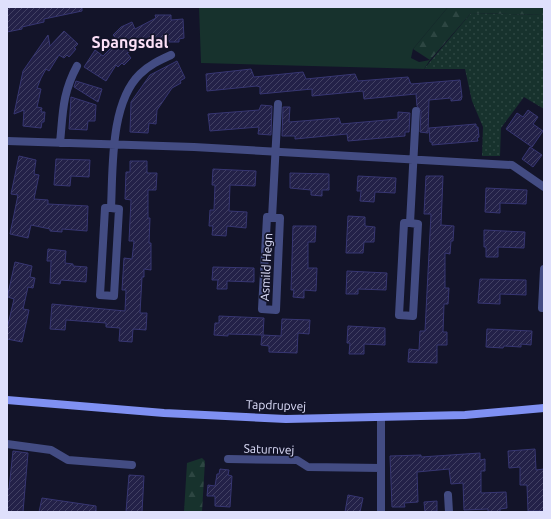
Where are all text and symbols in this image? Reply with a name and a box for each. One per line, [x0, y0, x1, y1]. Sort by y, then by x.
district label: Spangsdal [92, 33, 169, 51]
street label: Asmild Hegn [258, 233, 274, 301]
street label: Tapdrupvej [246, 397, 306, 413]
street label: Saturnvej [243, 442, 295, 456]

